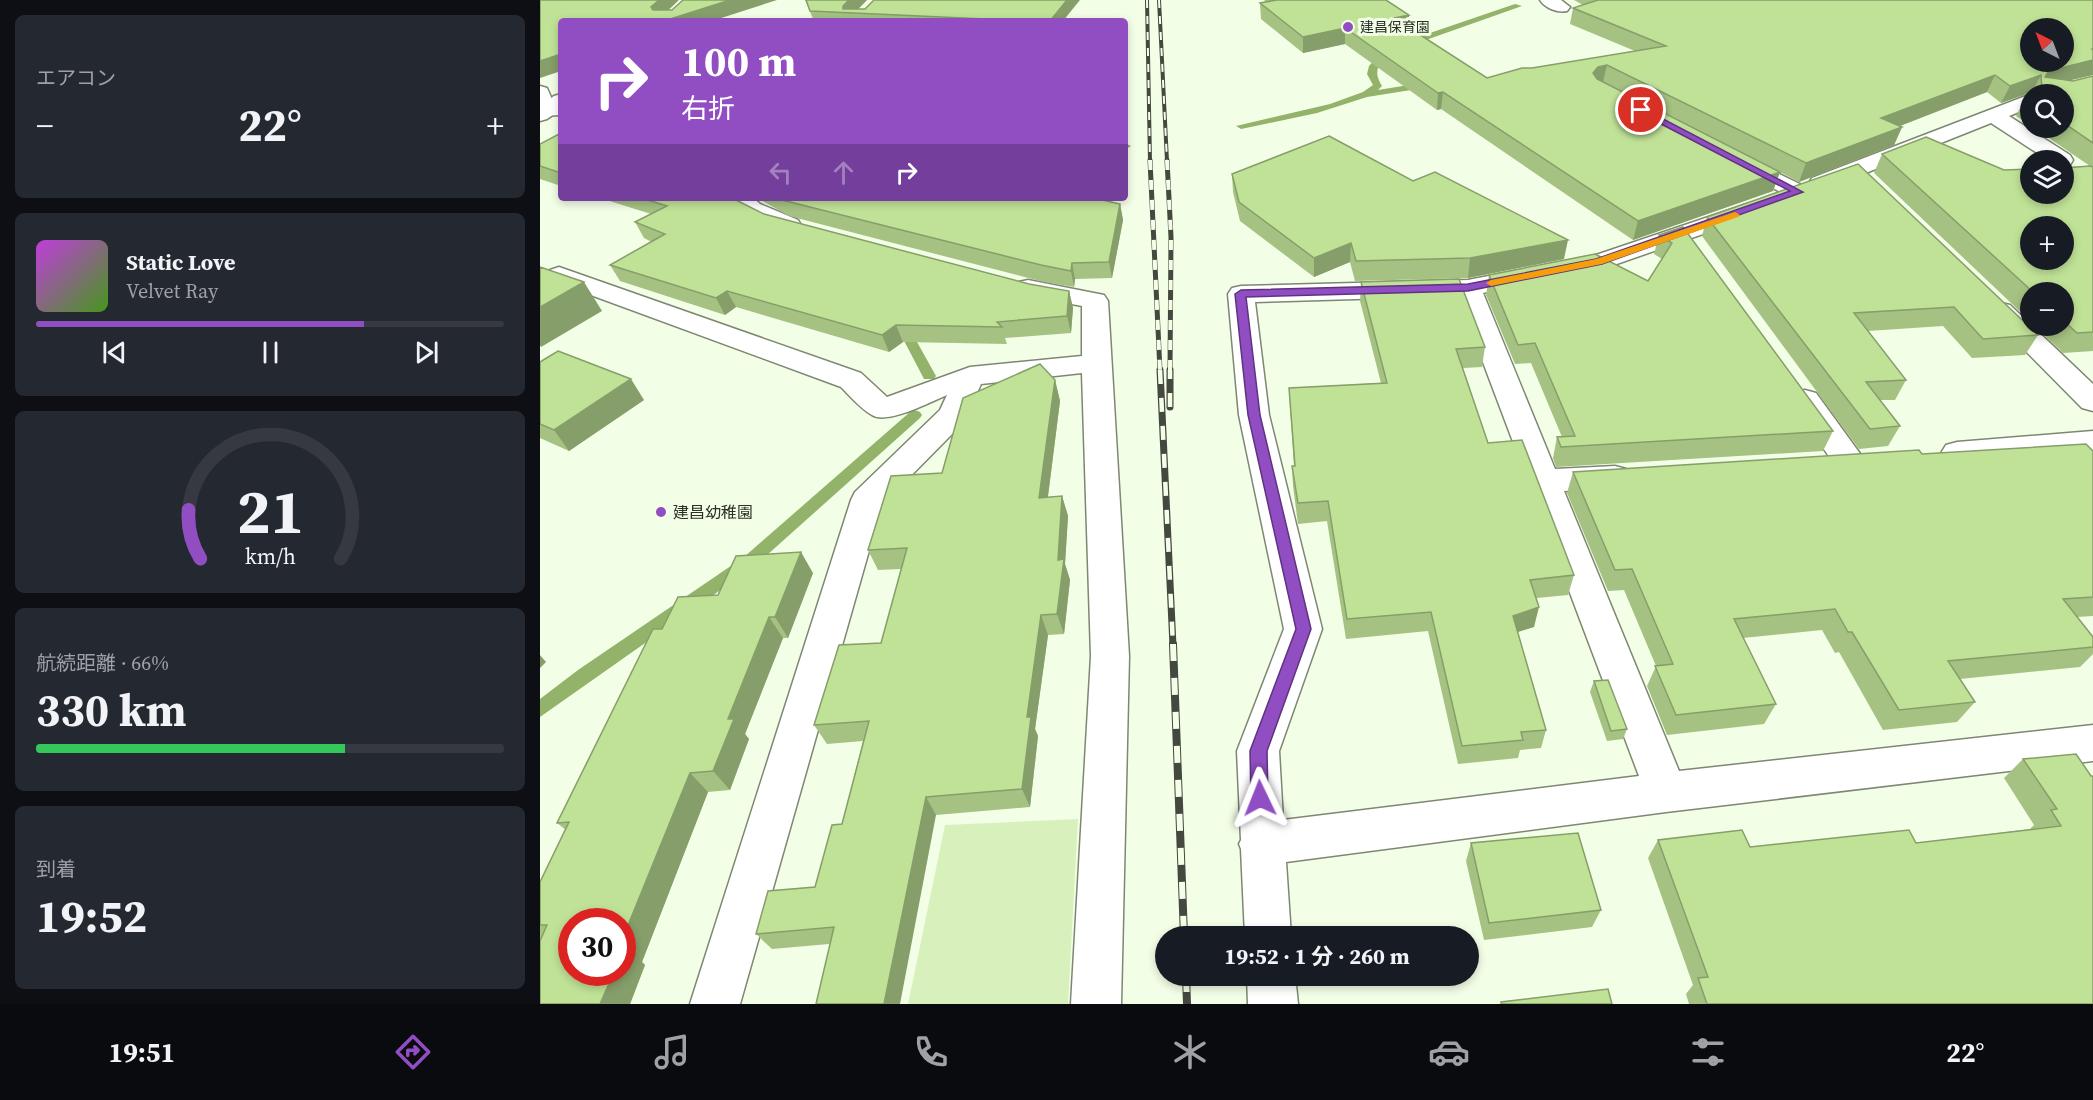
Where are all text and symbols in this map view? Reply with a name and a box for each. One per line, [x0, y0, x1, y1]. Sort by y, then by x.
place label: 建昌保育園 [1360, 17, 1430, 37]
north arrow [2020, 18, 2074, 72]
map controls [2020, 18, 2074, 336]
marker: 建昌保育園 [1341, 20, 1355, 34]
text: 100 m [681, 32, 796, 90]
icon: right [582, 42, 660, 120]
text: エアコン [36, 64, 116, 92]
pin [1615, 84, 1666, 135]
button: search [2020, 84, 2074, 138]
text: 右折 [681, 90, 735, 127]
icon: arrive [1624, 93, 1657, 126]
text: 22° [238, 94, 302, 156]
text: − [36, 103, 54, 148]
text: + [486, 103, 504, 148]
button: layers [2020, 150, 2074, 204]
icon: left [764, 156, 797, 189]
icon: ahead [827, 156, 860, 189]
icon: right [890, 156, 923, 189]
button: + [2020, 216, 2074, 270]
text: Static Love [126, 247, 236, 277]
text: Velvet Ray [126, 277, 218, 305]
button: − [2020, 282, 2074, 336]
icon: previous [98, 336, 131, 369]
icon: pause [254, 336, 287, 369]
icon: next [410, 336, 443, 369]
text: 21 [236, 468, 304, 554]
place label: 建昌幼稚園 [673, 501, 753, 523]
marker: 建昌幼稚園 [654, 505, 668, 519]
text: km/h [244, 542, 296, 571]
text: 航続距離 · 66% [36, 649, 169, 677]
text: 330 km [36, 679, 187, 741]
position arrow [1228, 766, 1292, 830]
text: 到着 [36, 855, 76, 883]
text: 19:52 [36, 885, 147, 947]
speed limit sign: 30 [558, 908, 636, 986]
text: 19:52 · 1 分 · 260 m [1224, 941, 1410, 971]
icon: directions [392, 1031, 434, 1073]
icon: music [651, 1031, 693, 1073]
icon: phone [910, 1031, 952, 1073]
icon: climate [1169, 1031, 1211, 1073]
icon: car [1428, 1031, 1470, 1073]
icon: filters [1687, 1031, 1729, 1073]
text: 19:51 [109, 1034, 175, 1071]
text: 22° [1946, 1034, 1984, 1071]

